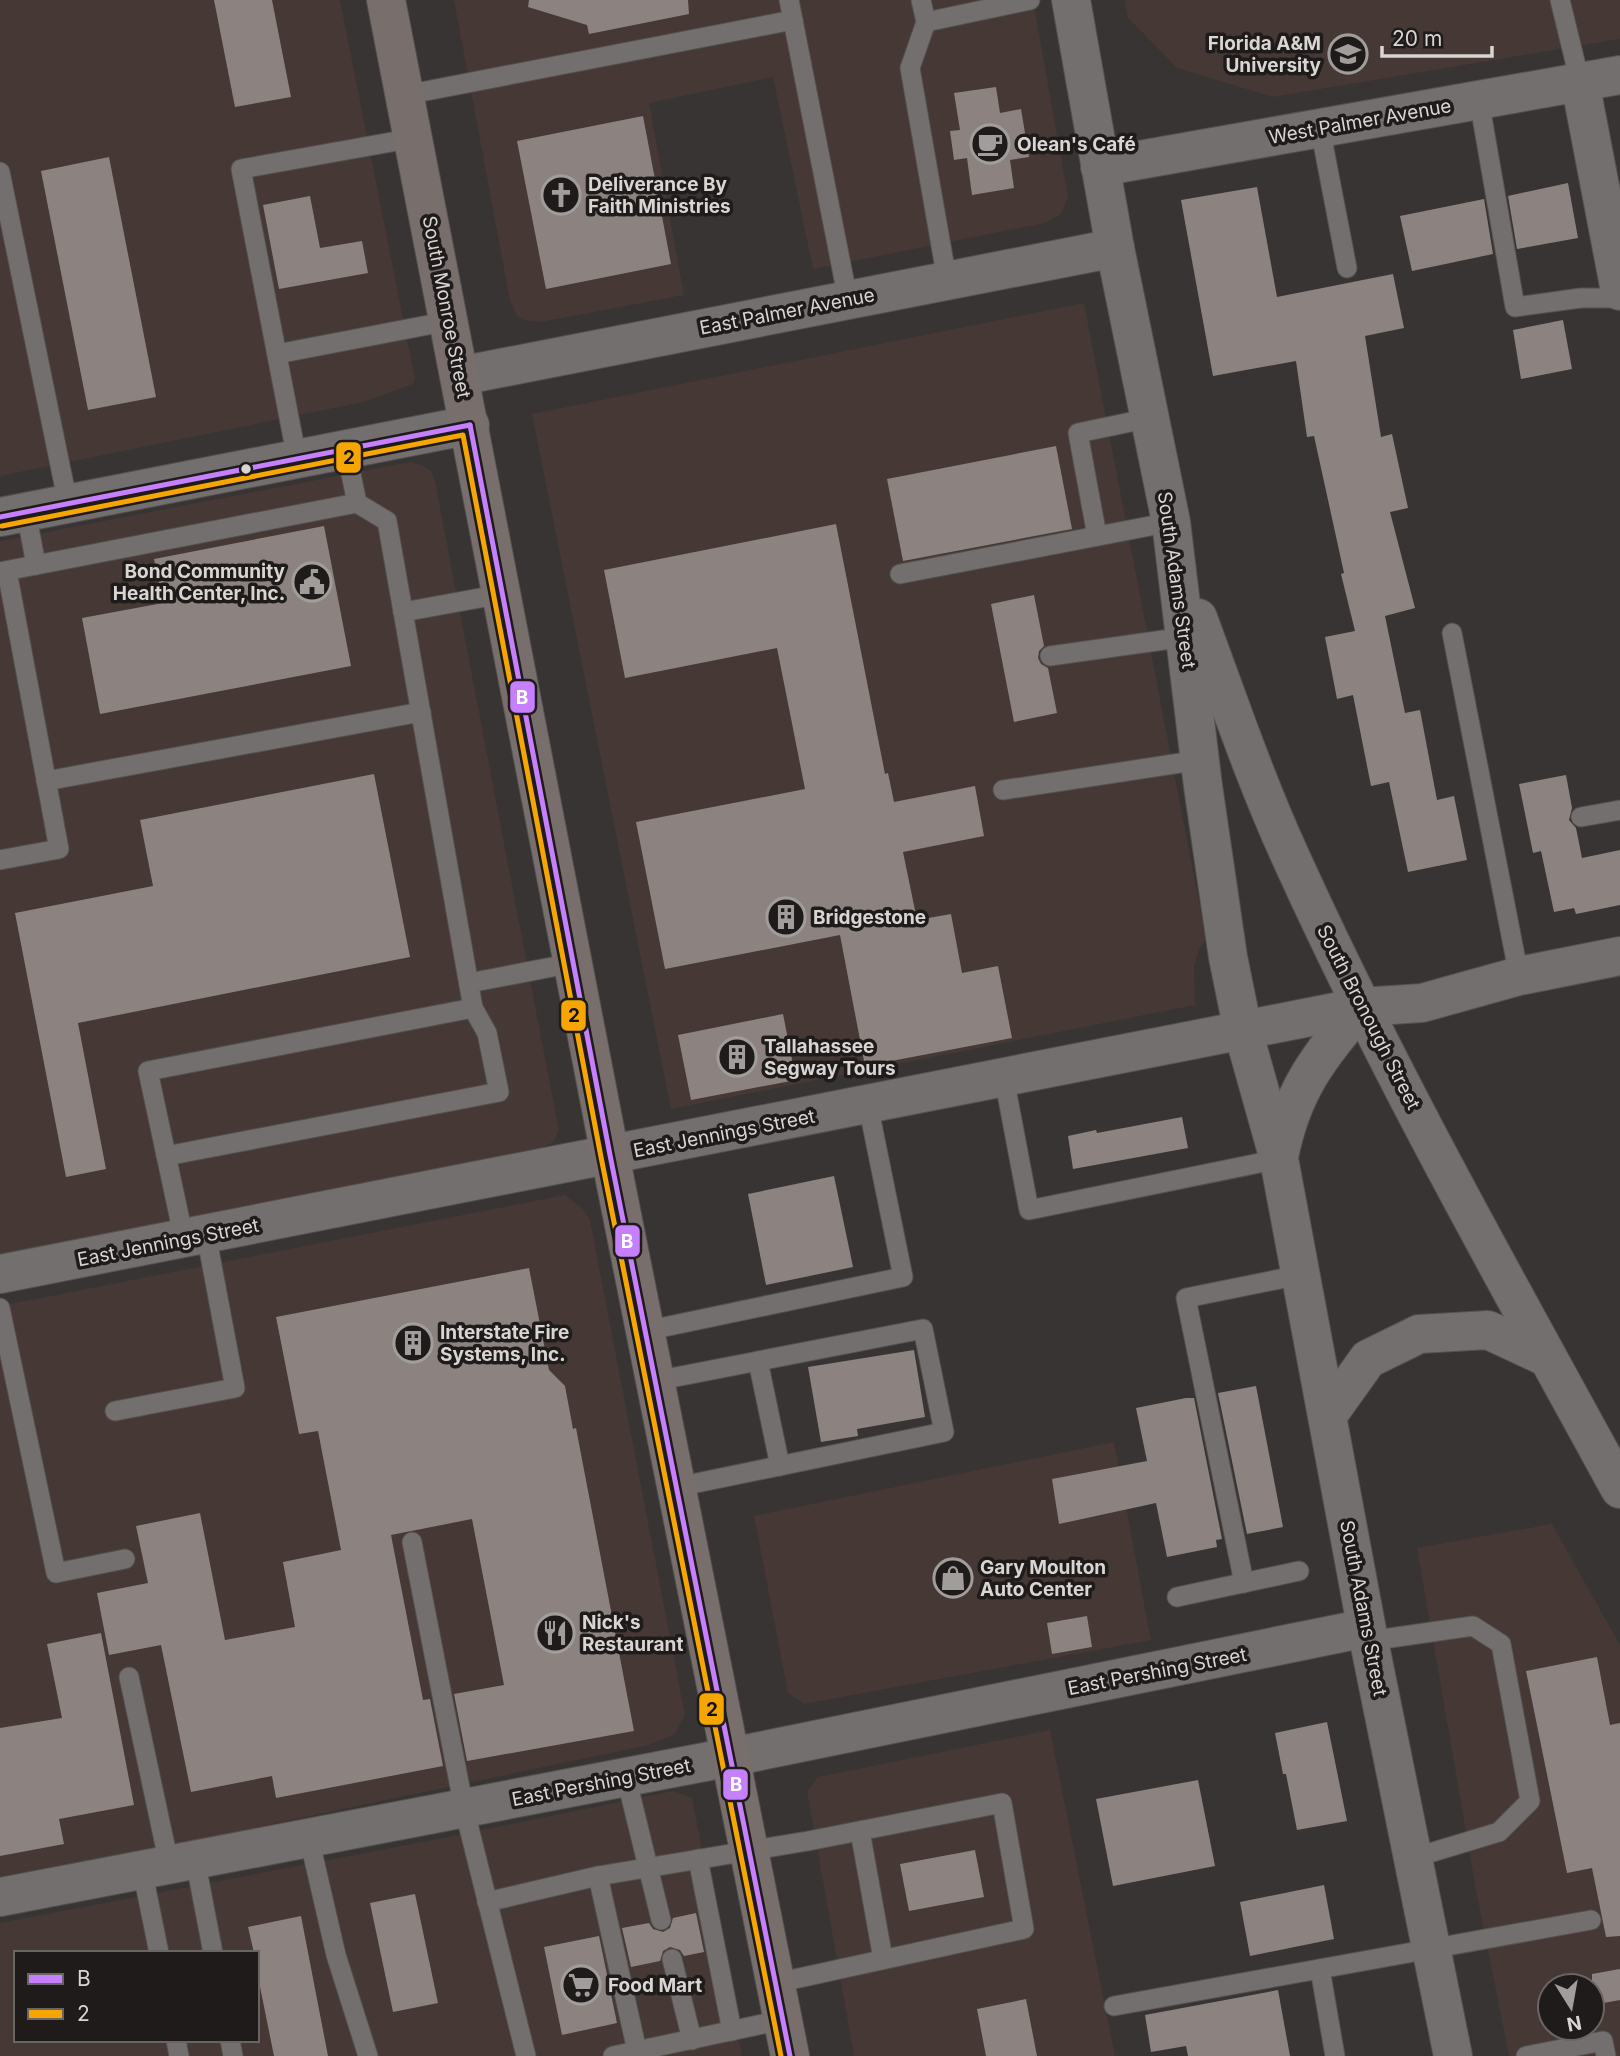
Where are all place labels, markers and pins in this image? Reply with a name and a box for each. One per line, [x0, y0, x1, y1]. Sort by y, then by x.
place label: Florida A&M University [1208, 32, 1322, 77]
school or university icon: Florida A&M University [1327, 33, 1369, 75]
cafe icon: Olean's Café [969, 123, 1011, 165]
place label: Olean's Café [1017, 133, 1136, 156]
place label: Deliverance By Faith Ministries [588, 173, 731, 218]
church icon: Deliverance By Faith Ministries [540, 174, 582, 216]
unlabelled marker [239, 462, 253, 476]
place label: Bond Community Health Center, Inc. [113, 560, 286, 605]
public building icon: Bond Community Health Center, Inc. [291, 561, 333, 603]
building icon: Bridgestone [765, 896, 807, 938]
place label: Bridgestone [813, 906, 926, 929]
place label: Tallahassee Segway Tours [764, 1035, 896, 1080]
building icon: Tallahassee Segway Tours [716, 1036, 758, 1078]
place label: Interstate Fire Systems, Inc. [440, 1321, 569, 1366]
building icon: Interstate Fire Systems, Inc. [392, 1322, 434, 1364]
place label: Gary Moulton Auto Center [980, 1556, 1106, 1601]
shop icon: Gary Moulton Auto Center [932, 1557, 974, 1599]
place label: Nick's Restaurant [582, 1611, 683, 1656]
restaurant icon: Nick's Restaurant [534, 1612, 576, 1654]
supermarket icon: Food Mart [560, 1964, 602, 2006]
place label: Food Mart [608, 1974, 702, 1997]

